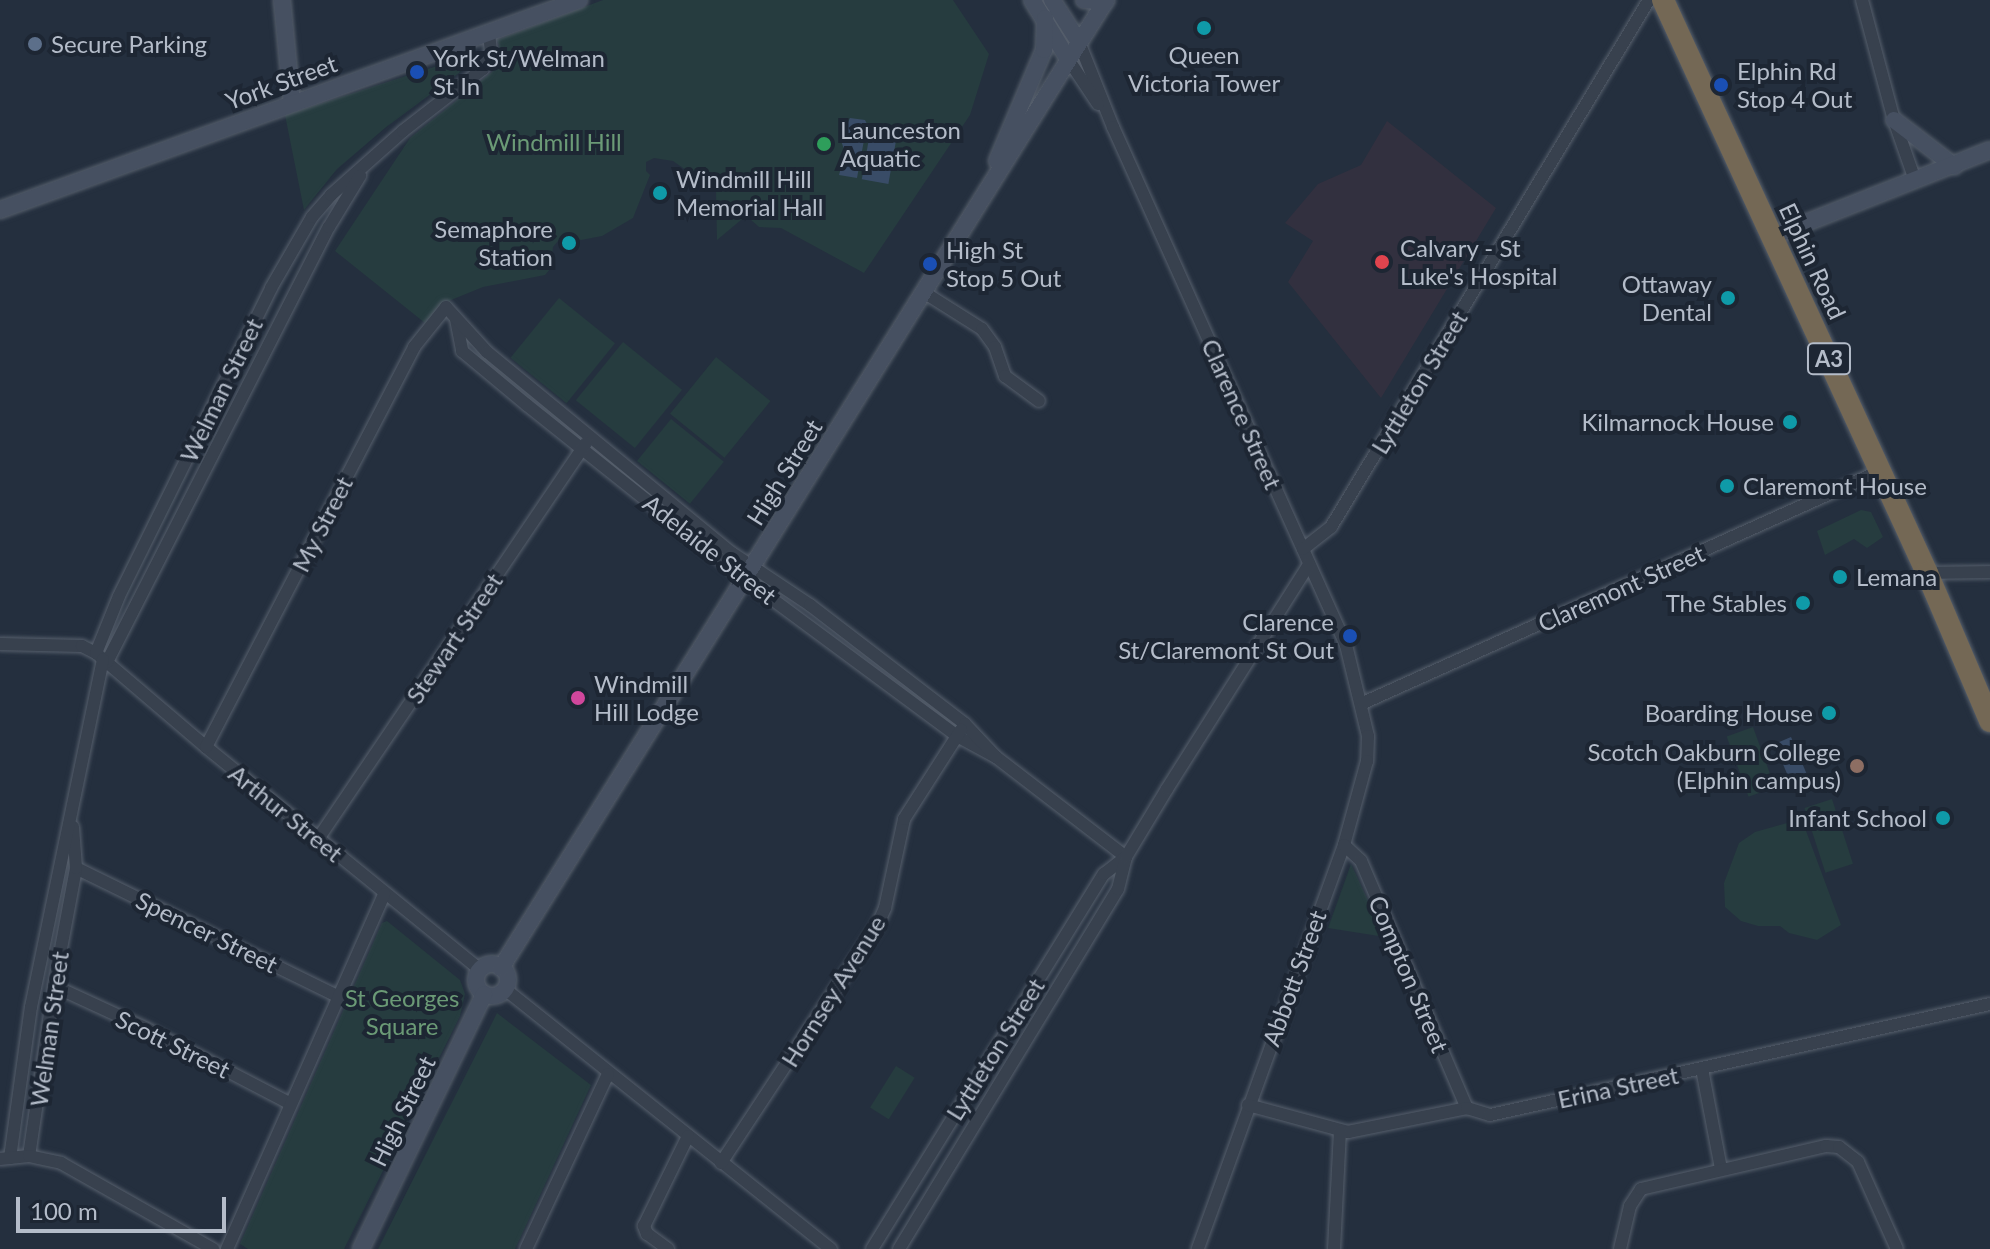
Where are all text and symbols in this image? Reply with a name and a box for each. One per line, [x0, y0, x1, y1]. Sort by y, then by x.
marker: Queen Victoria Tower [1195, 19, 1213, 37]
place label: Secure Parking [51, 30, 207, 58]
marker: Secure Parking [26, 35, 44, 53]
place label: Queen Victoria Tower [1128, 41, 1280, 97]
place label: York St/Welman St In [433, 44, 605, 100]
street label: York Street [221, 49, 341, 115]
place label: Elphin Rd Stop 4 Out [1737, 57, 1852, 113]
marker: York St/Welman St In [408, 63, 426, 81]
marker: Elphin Rd Stop 4 Out [1712, 76, 1730, 94]
place label: Launceston Aquatic [840, 116, 961, 172]
park label: Windmill Hill [486, 128, 622, 156]
marker: Launceston Aquatic [815, 135, 833, 153]
place label: Windmill Hill Memorial Hall [676, 165, 823, 221]
marker: Windmill Hill Memorial Hall [651, 184, 669, 202]
street label: Elphin Road [1774, 198, 1852, 324]
place label: Semaphore Station [434, 215, 553, 271]
marker: Semaphore Station [560, 234, 578, 252]
place label: Calvary - St Luke's Hospital [1400, 234, 1557, 290]
place label: High St Stop 5 Out [946, 236, 1061, 292]
marker: Calvary - St Luke's Hospital [1371, 251, 1393, 273]
marker: High St Stop 5 Out [921, 255, 939, 273]
place label: Ottaway Dental [1622, 270, 1712, 326]
marker: Ottaway Dental [1719, 289, 1737, 307]
street label: Lyttleton Street [1365, 305, 1473, 459]
street label: Welman Street [174, 313, 268, 467]
street label: Clarence Street [1196, 335, 1288, 493]
road number: A3 [1805, 341, 1853, 377]
place label: Kilmarnock House [1581, 408, 1774, 436]
marker: Kilmarnock House [1781, 413, 1799, 431]
street label: High Street [740, 414, 828, 530]
street label: My Street [286, 471, 358, 577]
place label: Claremont House [1743, 472, 1927, 500]
marker: Claremont House [1718, 477, 1736, 495]
street label: Adelaide Street [638, 488, 782, 610]
street label: Claremont Street [1533, 538, 1709, 638]
place label: Lemana [1856, 563, 1937, 591]
street label: Stewart Street [400, 567, 508, 709]
marker: Lemana [1831, 568, 1849, 586]
place label: The Stables [1666, 589, 1787, 617]
marker: The Stables [1794, 594, 1812, 612]
place label: Clarence St/Claremont St Out [1118, 608, 1334, 664]
marker: Clarence St/Claremont St Out [1341, 627, 1359, 645]
place label: Windmill Hill Lodge [594, 670, 699, 726]
marker: Windmill Hill Lodge [569, 689, 587, 707]
place label: Boarding House [1645, 699, 1813, 727]
marker: Boarding House [1820, 704, 1838, 722]
place label: Scotch Oakburn College (Elphin campus) [1587, 738, 1841, 794]
marker: Scotch Oakburn College (Elphin campus) [1848, 757, 1866, 775]
street label: Arthur Street [223, 758, 349, 868]
place label: Infant School [1788, 804, 1927, 832]
marker: Infant School [1934, 809, 1952, 827]
street label: Spencer Street [131, 885, 283, 979]
street label: Compton Street [1363, 891, 1455, 1057]
street label: Abbott Street [1256, 906, 1332, 1050]
street label: Hornsey Avenue [775, 909, 891, 1073]
street label: Welman Street [24, 950, 74, 1108]
street label: Lyttleton Street [940, 973, 1050, 1125]
park label: St Georges Square [345, 984, 459, 1040]
street label: Scott Street [111, 1004, 235, 1084]
street label: High Street [363, 1051, 441, 1171]
street label: Erina Street [1555, 1060, 1681, 1114]
scale bar [20, 1181, 230, 1231]
text: 100 m [30, 1196, 98, 1225]

